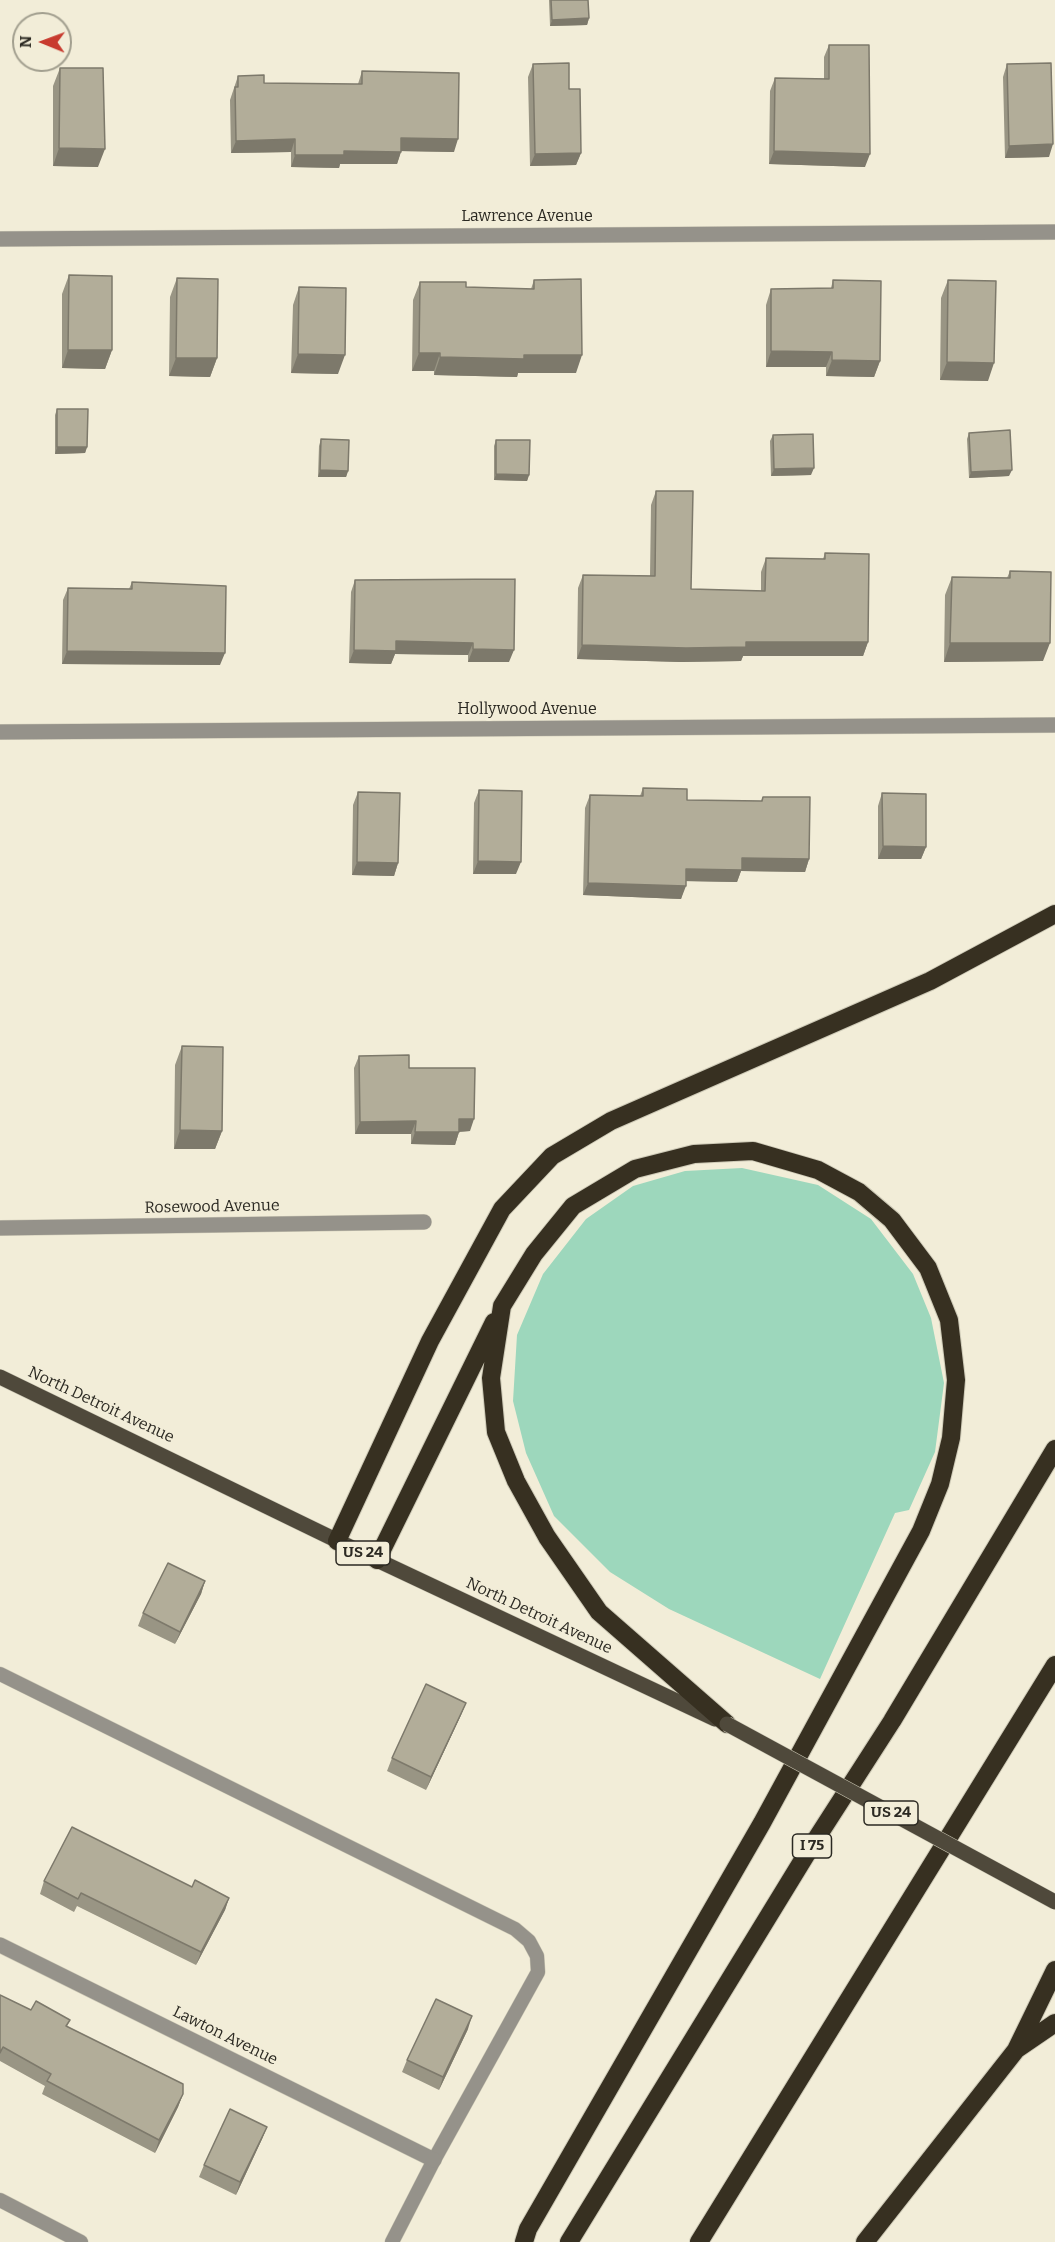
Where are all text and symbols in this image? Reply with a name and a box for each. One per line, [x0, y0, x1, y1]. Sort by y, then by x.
north arrow [12, 12, 72, 72]
text: N [16, 35, 35, 48]
street label: Lawrence Avenue [461, 207, 593, 227]
street label: Hollywood Avenue [457, 700, 597, 720]
street label: Rosewood Avenue [144, 1196, 280, 1218]
street label: North Detroit Avenue [25, 1363, 177, 1447]
road number: US 24 [336, 1541, 390, 1565]
street label: North Detroit Avenue [463, 1574, 615, 1658]
road number: US 24 [864, 1801, 918, 1825]
road number: I 75 [792, 1834, 832, 1858]
street label: Lawton Avenue [169, 2002, 281, 2070]

